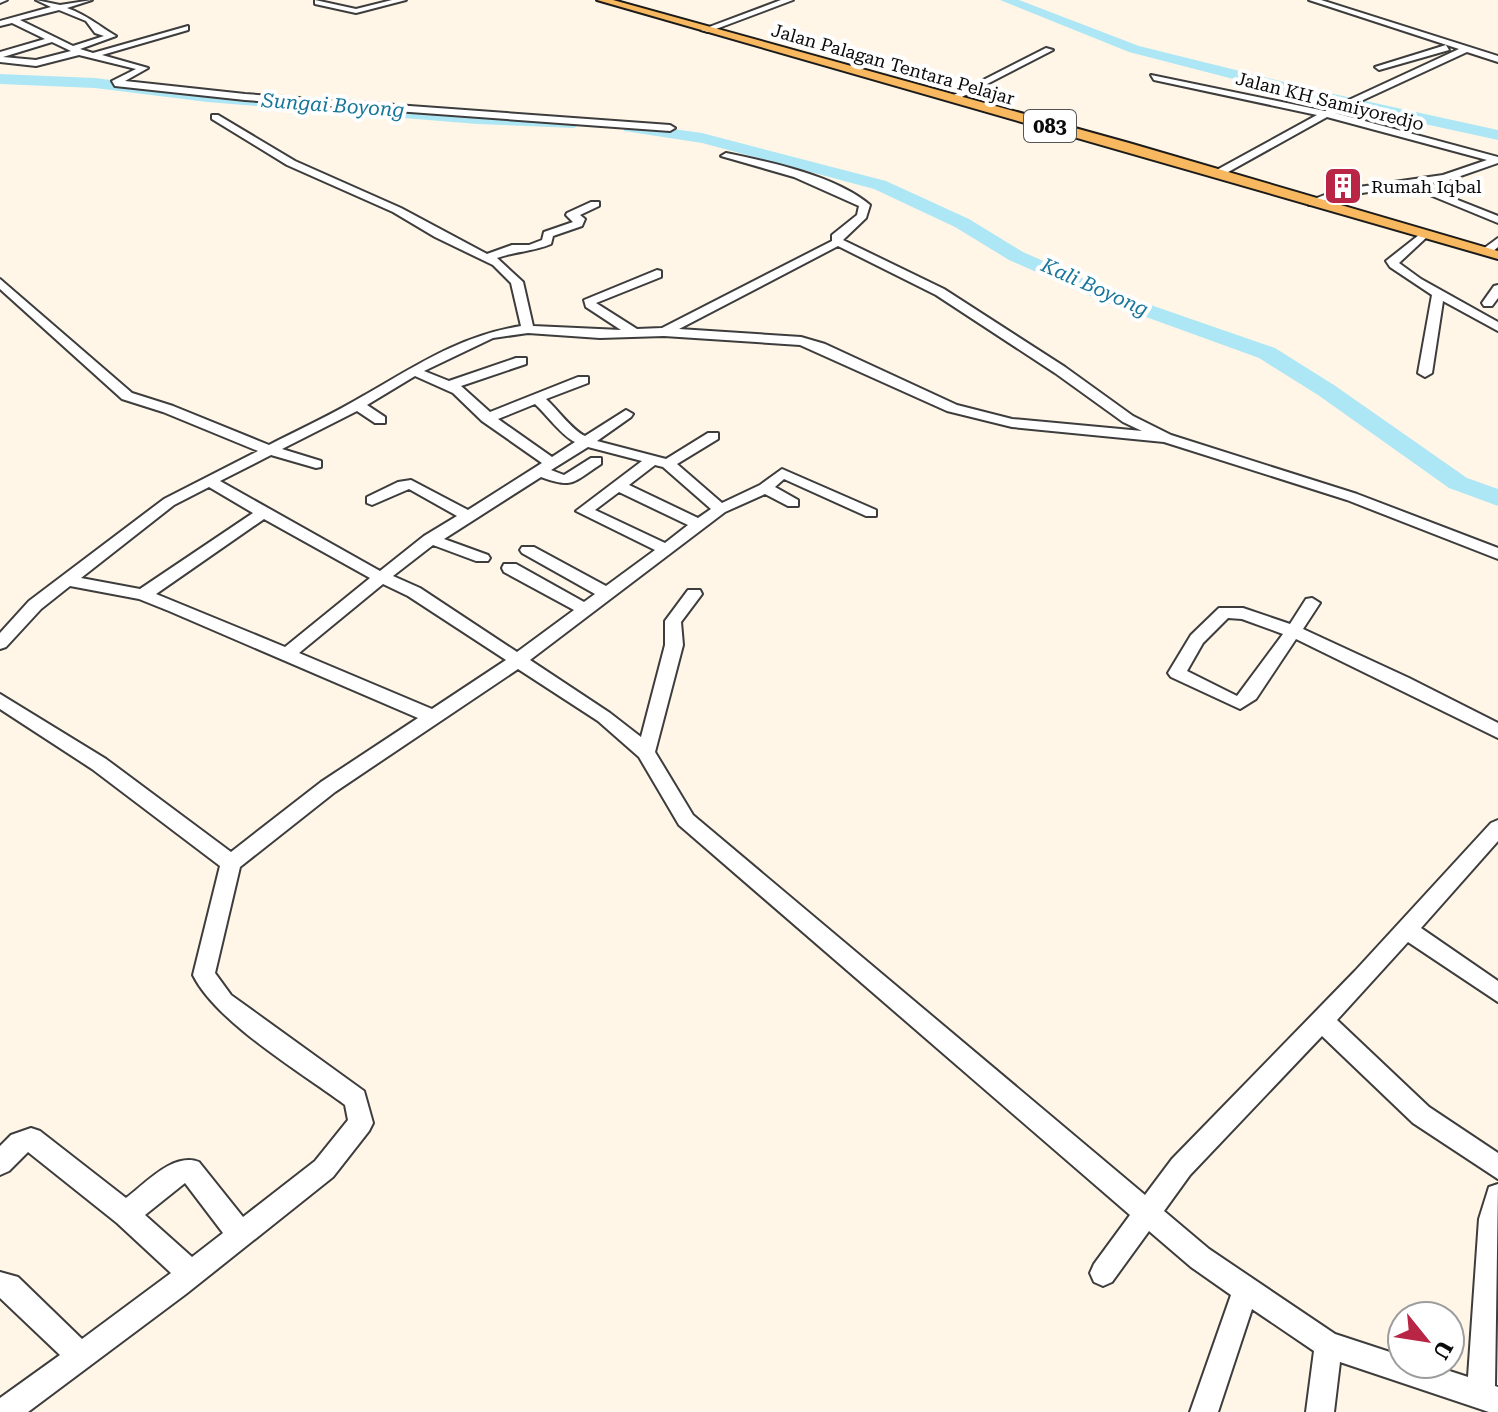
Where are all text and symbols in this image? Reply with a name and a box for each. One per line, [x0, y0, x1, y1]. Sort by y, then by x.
street label: Jalan Palagan Tentara Pelajar [769, 19, 1017, 109]
street label: Jalan KH Samiyoredjo [1234, 67, 1426, 135]
water label: Sungai Boyong [260, 88, 405, 122]
road number: 083 [1024, 110, 1076, 142]
building icon: Rumah Iqbal [1322, 165, 1364, 207]
place label: Rumah Iqbal [1371, 176, 1482, 197]
water label: Kali Boyong [1037, 252, 1152, 321]
north arrow [1386, 1300, 1466, 1380]
text: U [1428, 1336, 1458, 1363]

